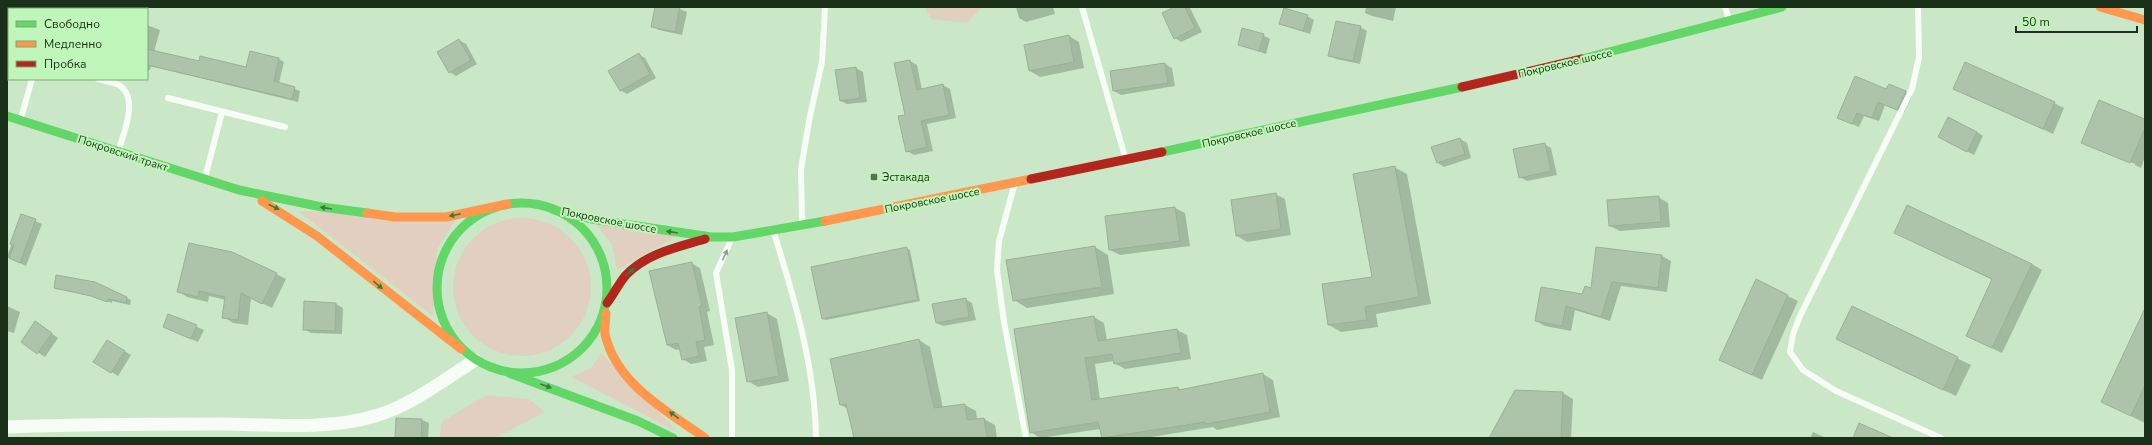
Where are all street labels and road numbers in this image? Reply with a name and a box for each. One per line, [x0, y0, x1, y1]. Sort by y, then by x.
street label: Покровское шоссе [1516, 45, 1614, 82]
street label: Покровское шоссе [1200, 115, 1298, 152]
street label: Покровский тракт [76, 132, 170, 175]
street label: Покровское шоссе [883, 184, 981, 217]
street label: Покровское шоссе [560, 204, 658, 237]

